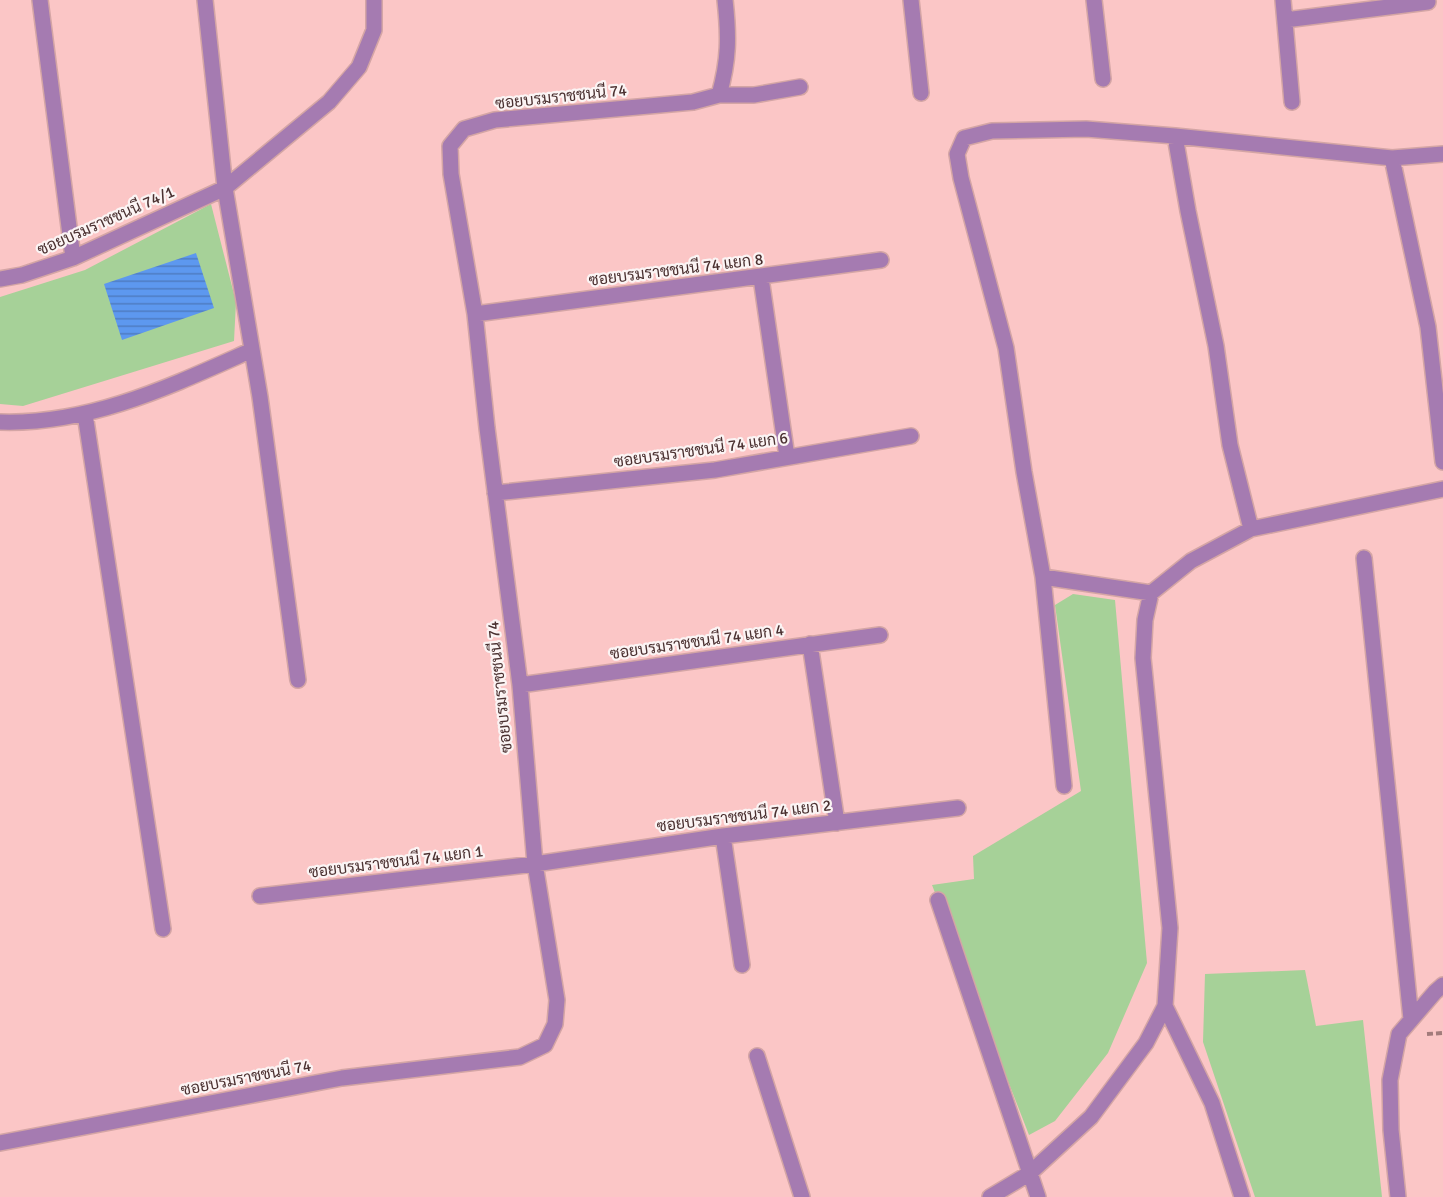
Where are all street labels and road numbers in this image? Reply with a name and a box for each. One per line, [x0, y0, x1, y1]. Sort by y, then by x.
street label: ซอยบรมราชชนนี 74 [494, 78, 628, 114]
street label: ซอยบรมราชชนนี 74/1 [34, 180, 178, 260]
street label: ซอยบรมราชชนนี 74 แยก 8 [587, 247, 764, 291]
street label: ซอยบรมราชชนนี 74 แยก 6 [612, 426, 789, 472]
street label: ซอยบรมราชชนนี 74 แยก 4 [608, 618, 786, 664]
street label: ซอยบรมราชชนนี 74 [481, 620, 517, 754]
street label: ซอยบรมราชชนนี 74 แยก 2 [655, 793, 832, 837]
street label: ซอยบรมราชชนนี 74 แยก 1 [307, 839, 484, 883]
street label: ซอยบรมราชชนนี 74 [179, 1054, 313, 1100]

